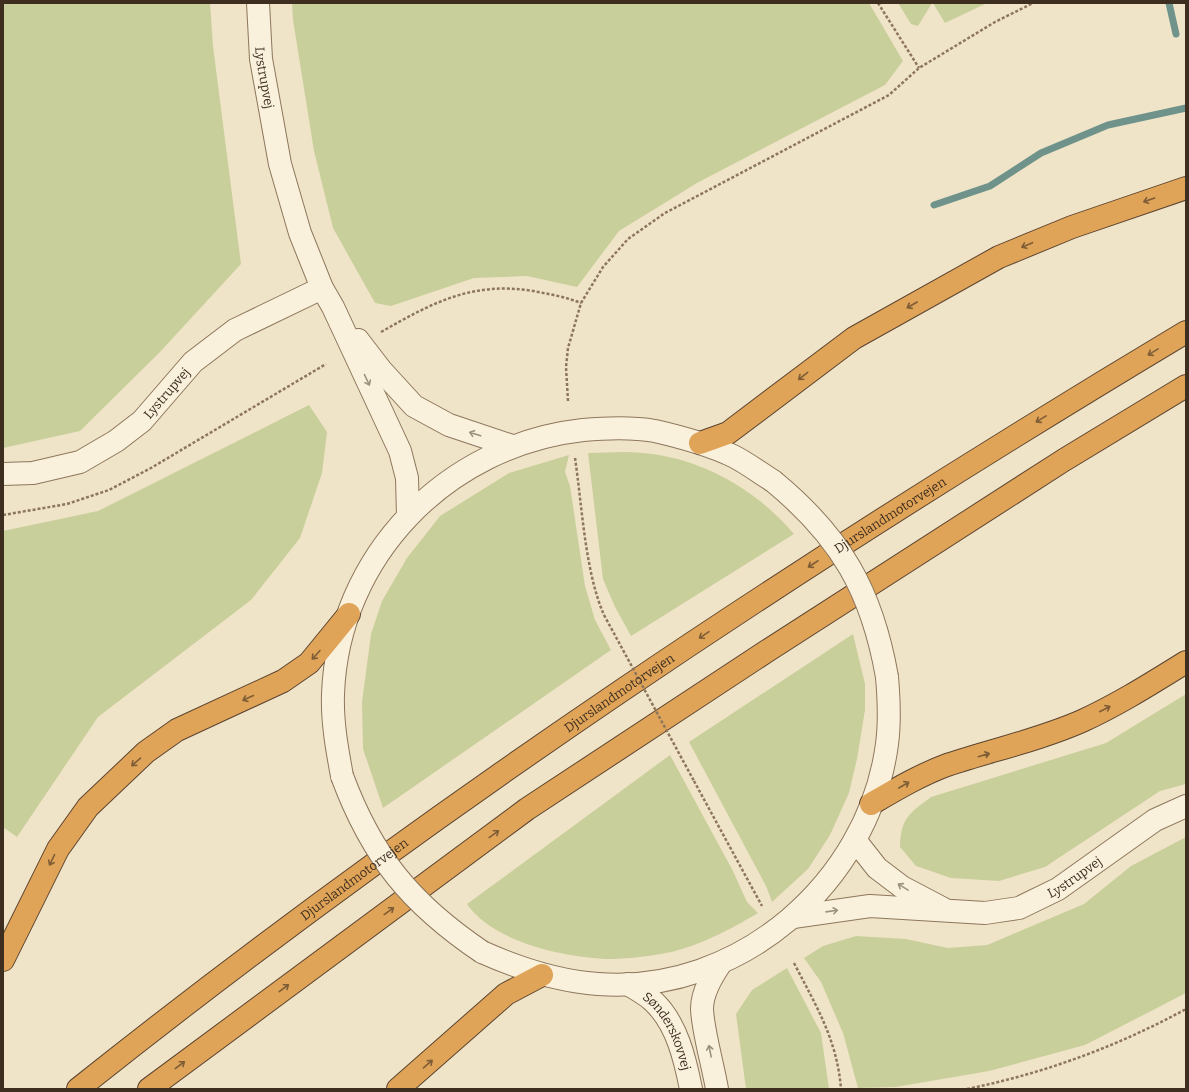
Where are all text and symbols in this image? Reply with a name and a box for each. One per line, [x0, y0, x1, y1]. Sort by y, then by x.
street label: Lystrupvej [252, 46, 277, 110]
one-way arrow [1142, 197, 1155, 204]
one-way arrow [1021, 242, 1033, 249]
one-way arrow [906, 301, 918, 309]
one-way arrow [1147, 348, 1159, 356]
street label: Lystrupvej [141, 365, 193, 422]
one-way arrow [797, 371, 808, 380]
one-way arrow [364, 374, 371, 386]
one-way arrow [1035, 415, 1047, 423]
one-way arrow [469, 430, 482, 437]
street label: Djurslandmotorvejen [832, 474, 950, 556]
one-way arrow [808, 560, 819, 568]
one-way arrow [699, 631, 710, 639]
one-way arrow [311, 650, 320, 661]
street label: Djurslandmotorvejen [562, 650, 678, 735]
one-way arrow [243, 695, 255, 702]
one-way arrow [1099, 705, 1111, 712]
one-way arrow [977, 751, 990, 758]
one-way arrow [131, 757, 141, 766]
one-way arrow [898, 780, 910, 788]
one-way arrow [488, 829, 499, 838]
street label: Djurslandmotorvejen [298, 835, 412, 923]
one-way arrow [48, 853, 55, 865]
street label: Lystrupvej [1045, 853, 1105, 901]
one-way arrow [898, 883, 909, 891]
one-way arrow [383, 906, 394, 915]
one-way arrow [825, 907, 838, 915]
one-way arrow [279, 984, 290, 992]
street label: Sønderskovvej [640, 989, 694, 1072]
one-way arrow [705, 1045, 713, 1058]
one-way arrow [423, 1059, 433, 1069]
one-way arrow [174, 1061, 185, 1069]

